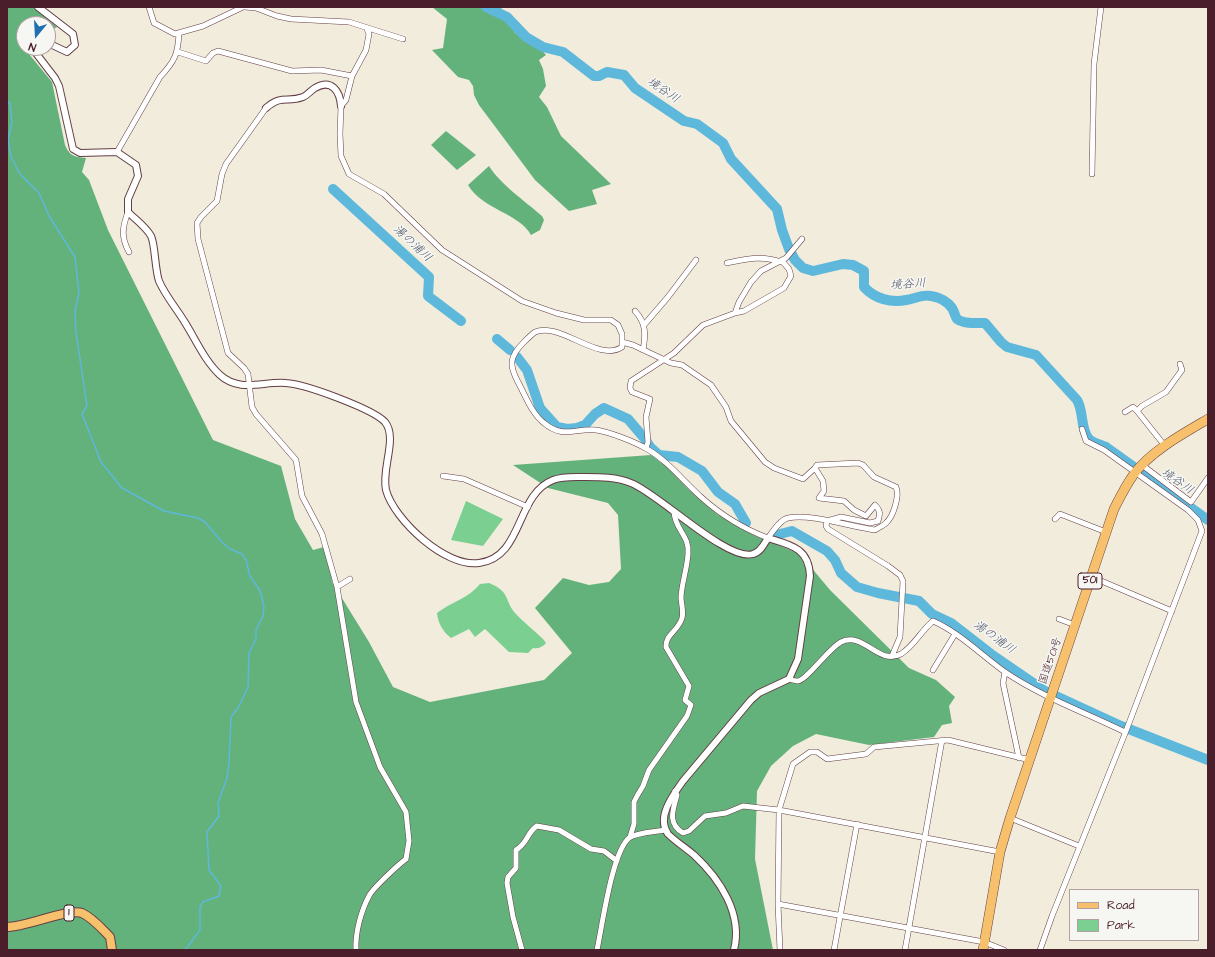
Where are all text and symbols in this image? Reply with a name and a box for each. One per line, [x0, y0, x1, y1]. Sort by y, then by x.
north arrow [16, 16, 56, 56]
text: N [27, 39, 38, 55]
water label: 境谷川 [644, 75, 682, 107]
water label: 湯の浦川 [390, 222, 434, 266]
water label: 境谷川 [890, 277, 926, 293]
water label: 境谷川 [1158, 466, 1196, 498]
road number: 501 [1078, 573, 1102, 589]
water label: 湯の浦川 [970, 618, 1018, 658]
street label: 国道501号 [1037, 636, 1065, 686]
legend [1069, 889, 1199, 941]
text: Road [1107, 897, 1135, 914]
road number: 1 [64, 905, 74, 921]
text: Park [1107, 917, 1135, 934]

